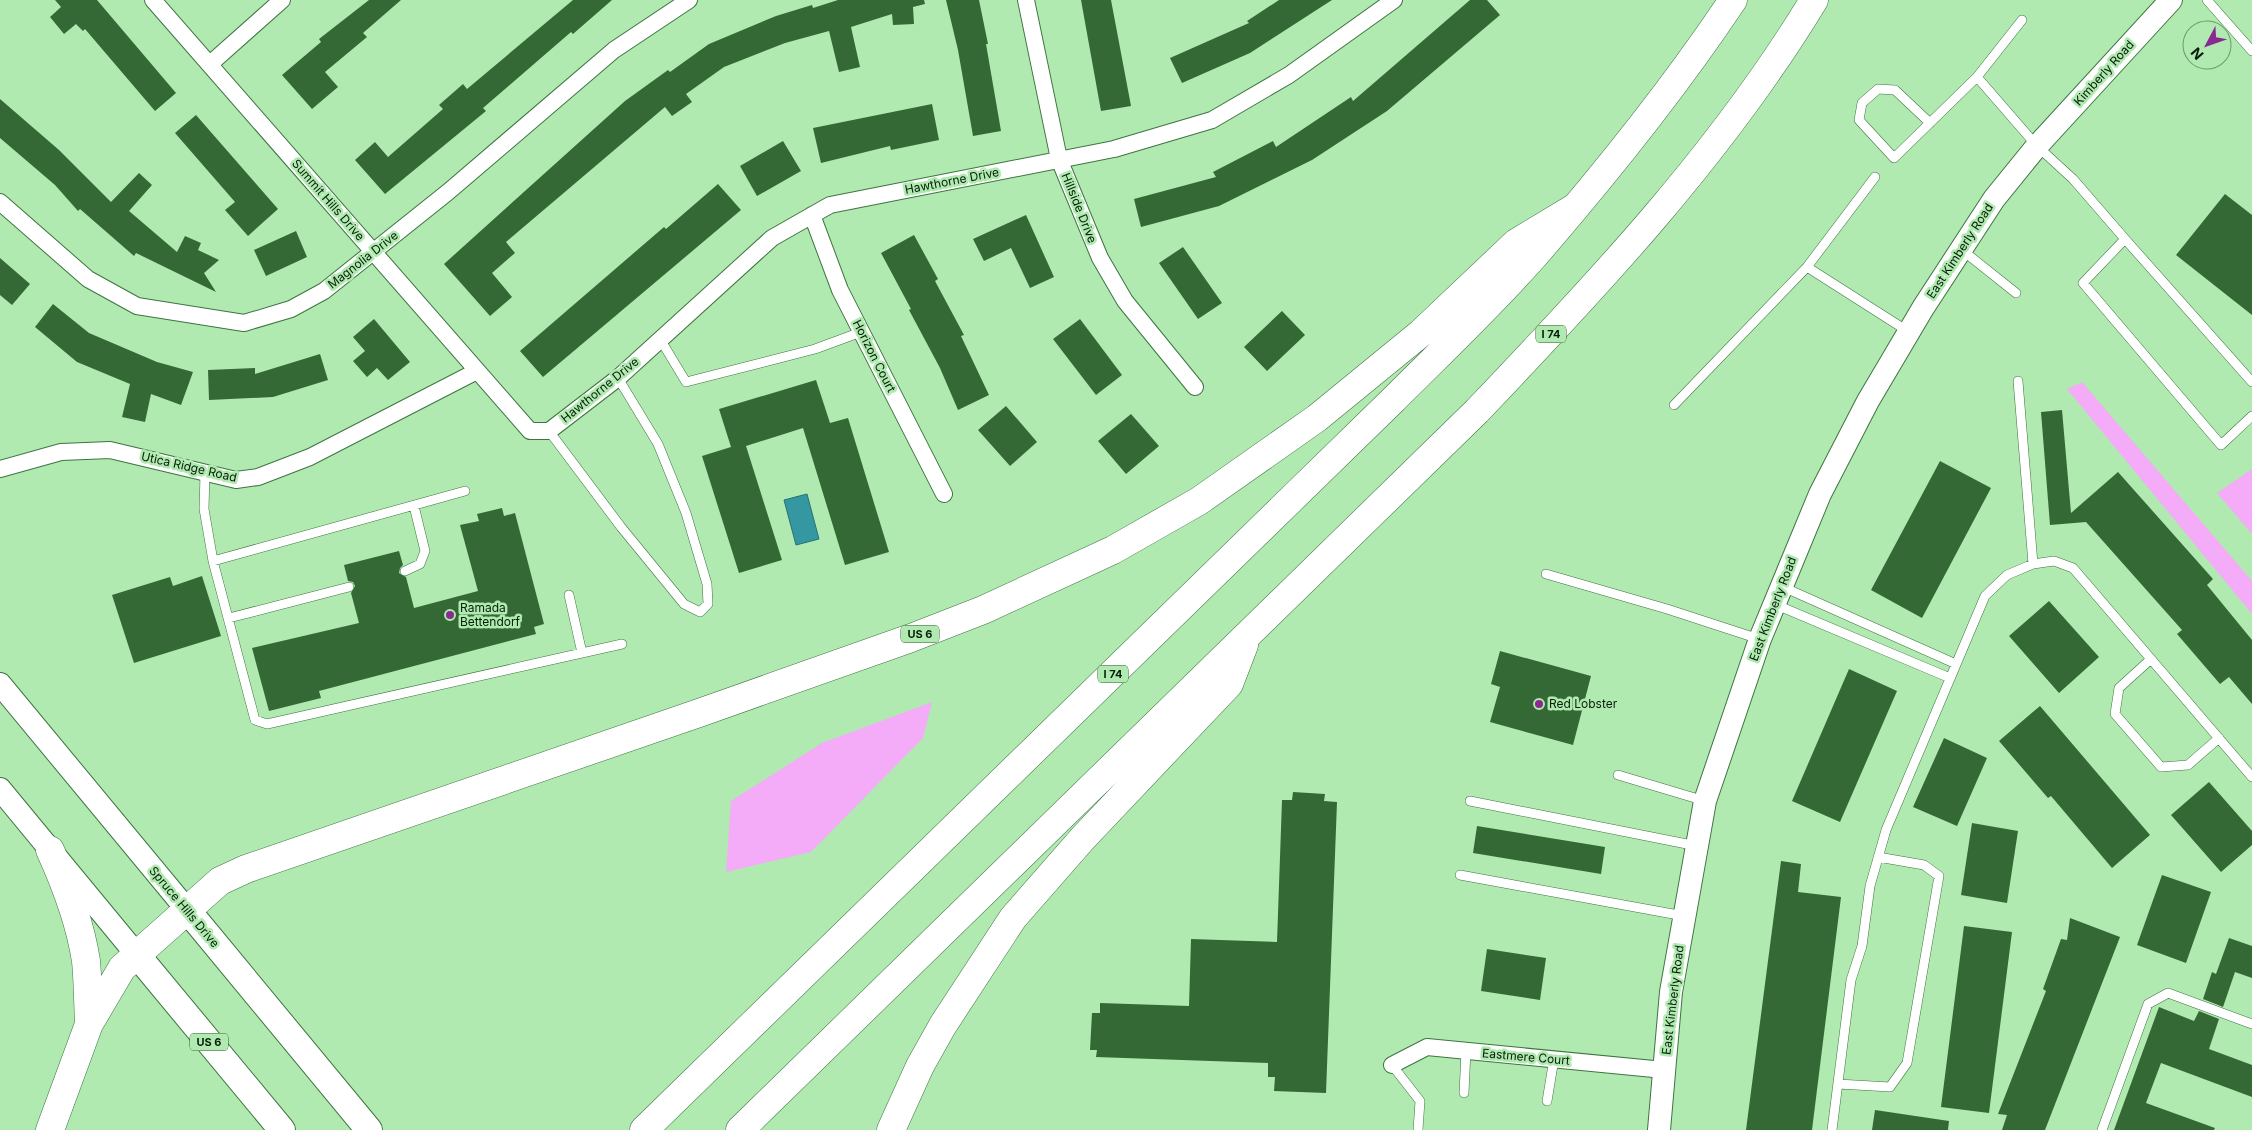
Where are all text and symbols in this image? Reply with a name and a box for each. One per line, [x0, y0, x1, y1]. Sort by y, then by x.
north arrow [2182, 20, 2232, 70]
street label: Kimberly Road [2070, 37, 2137, 108]
text: N [2187, 44, 2207, 63]
street label: Summit Hills Drive [289, 156, 368, 244]
street label: Hawthorne Drive [904, 164, 1000, 197]
street label: Hillside Drive [1059, 171, 1100, 245]
street label: East Kimberly Road [1923, 200, 1996, 301]
street label: Magnolia Drive [325, 228, 401, 292]
street label: Horizon Court [850, 317, 899, 395]
road number: I 74 [1536, 326, 1566, 342]
street label: Hawthorne Drive [558, 354, 642, 426]
street label: Utica Ridge Road [140, 448, 238, 485]
street label: East Kimberly Road [1746, 555, 1799, 663]
place label: Ramada Bettendorf [460, 600, 521, 629]
marker: Ramada Bettendorf [444, 609, 456, 621]
road number: US 6 [901, 626, 939, 642]
road number: I 74 [1098, 666, 1128, 682]
place label: Red Lobster [1549, 696, 1618, 711]
marker: Red Lobster [1533, 698, 1545, 710]
street label: Spruce Hills Drive [146, 863, 223, 950]
street label: East Kimberly Road [1658, 944, 1687, 1056]
road number: US 6 [190, 1034, 228, 1050]
street label: Eastmere Court [1482, 1045, 1571, 1068]

